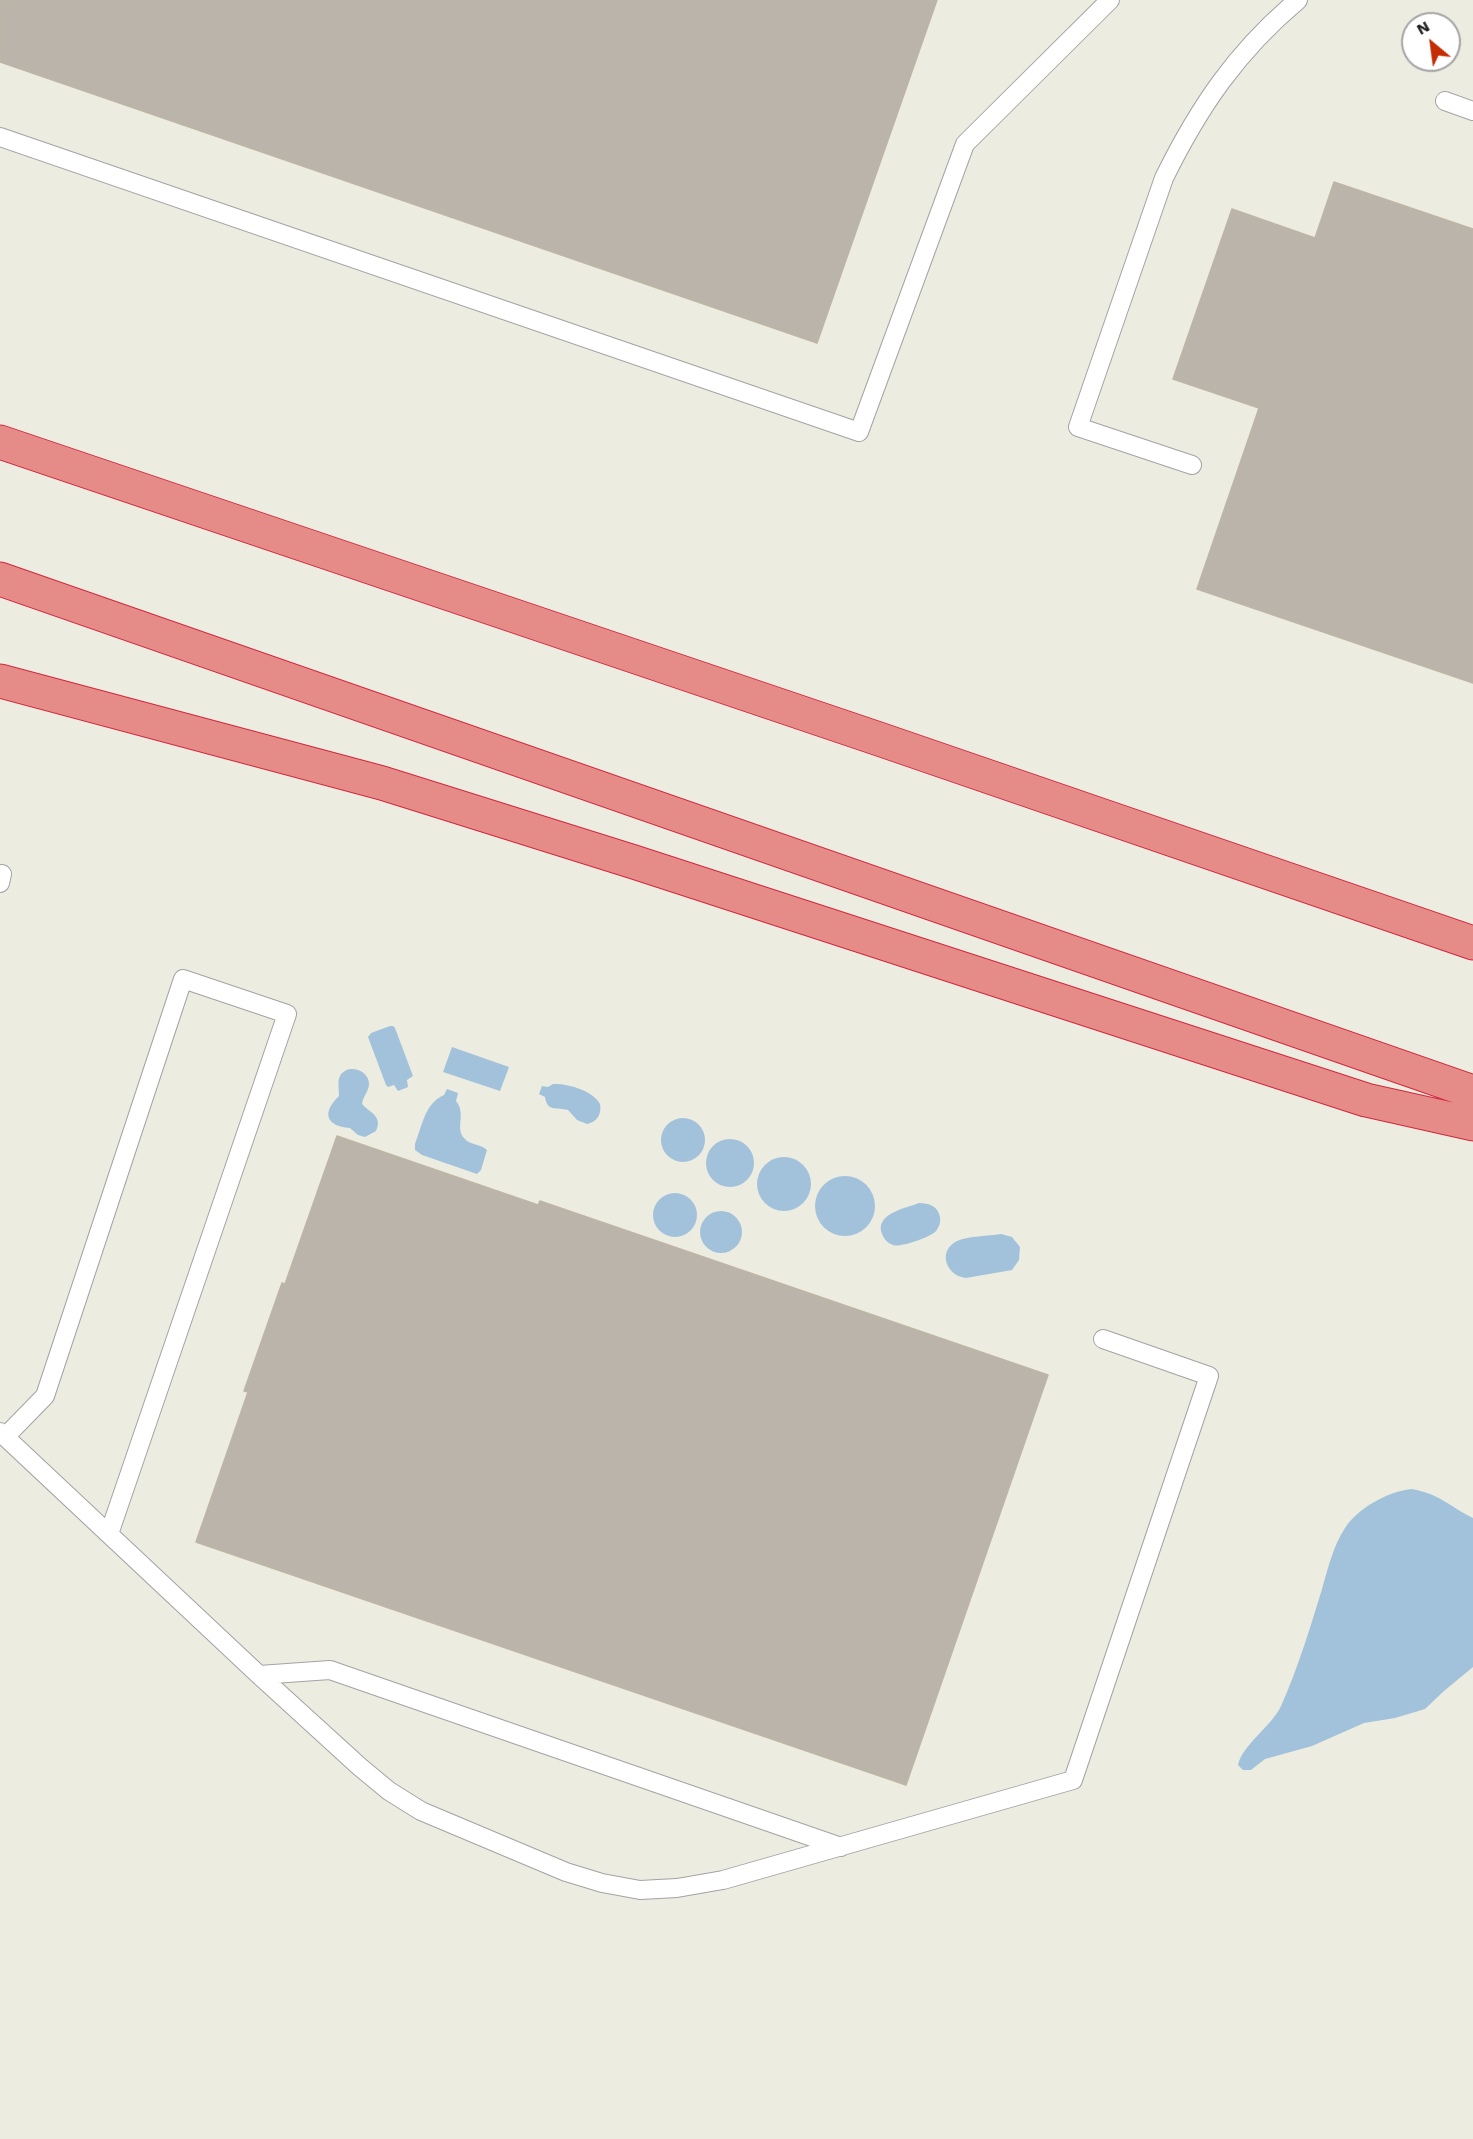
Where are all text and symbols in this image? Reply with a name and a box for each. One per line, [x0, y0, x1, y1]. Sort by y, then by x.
north arrow [1401, 12, 1461, 72]
text: N [1413, 16, 1433, 39]

